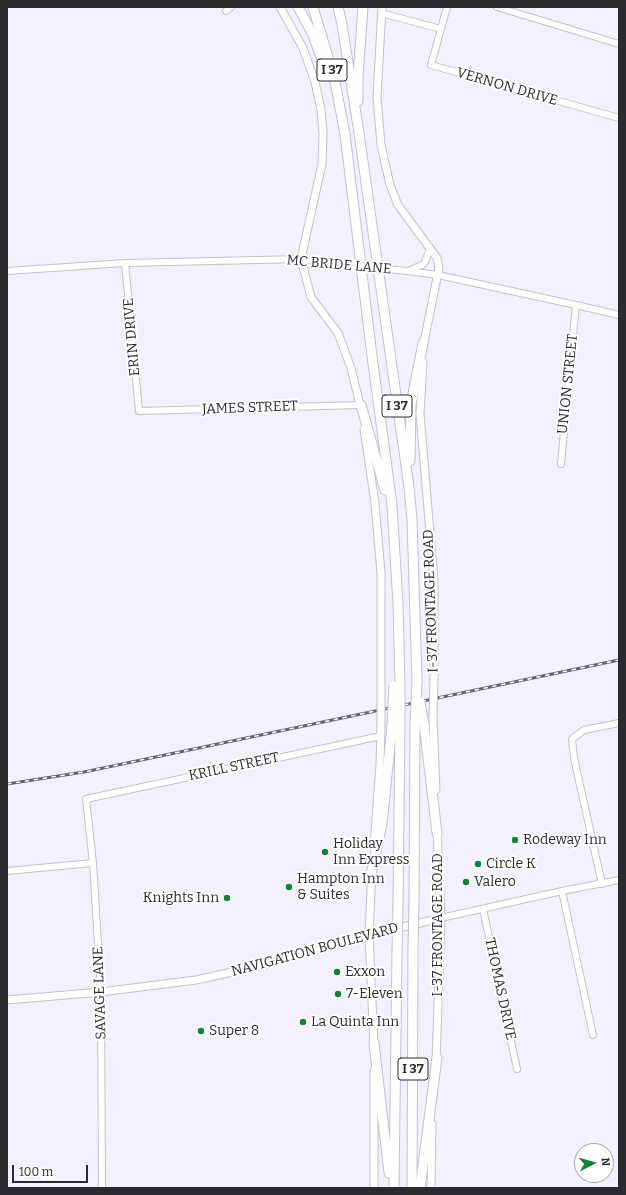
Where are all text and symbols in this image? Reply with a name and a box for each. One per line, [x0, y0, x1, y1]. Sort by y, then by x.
road number: I 37 [317, 59, 347, 81]
street label: VERNON DRIVE [454, 65, 560, 109]
street label: MC BRIDE LANE [286, 252, 392, 278]
street label: ERIN DRIVE [120, 297, 144, 377]
street label: UNION STREET [554, 333, 582, 435]
road number: I 37 [382, 395, 412, 417]
street label: JAMES STREET [202, 398, 298, 418]
street label: I-37 FRONTAGE ROAD [420, 529, 442, 673]
street label: KRILL STREET [187, 749, 281, 785]
place label: Rodeway Inn [523, 832, 607, 848]
marker: Rodeway Inn [510, 835, 520, 845]
place label: Holiday Inn Express [333, 836, 410, 868]
marker: Holiday Inn Express [320, 847, 330, 857]
street label: I-37 FRONTAGE ROAD [430, 853, 446, 997]
place label: Circle K [486, 856, 536, 872]
marker: Circle K [473, 859, 483, 869]
place label: Hampton Inn & Suites [297, 871, 385, 904]
place label: Valero [474, 874, 516, 890]
marker: Valero [461, 877, 471, 887]
marker: Hampton Inn & Suites [284, 882, 294, 892]
place label: Knights Inn [143, 890, 219, 906]
marker: Knights Inn [222, 893, 232, 903]
street label: NAVIGATION BOULEVARD [230, 920, 400, 980]
street label: THOMAS DRIVE [481, 936, 519, 1042]
street label: SAVAGE LANE [90, 946, 110, 1040]
place label: Exxon [345, 964, 385, 980]
marker: Exxon [332, 967, 342, 977]
place label: 7-Eleven [346, 986, 403, 1002]
marker: 7-Eleven [333, 989, 343, 999]
place label: La Quinta Inn [311, 1014, 399, 1030]
marker: La Quinta Inn [298, 1017, 308, 1027]
place label: Super 8 [209, 1023, 259, 1039]
marker: Super 8 [196, 1026, 206, 1036]
road number: I 37 [398, 1058, 428, 1080]
north arrow [574, 1143, 614, 1183]
scale bar [14, 1157, 90, 1183]
text: N [599, 1157, 612, 1167]
text: 100 m [19, 1165, 53, 1179]

